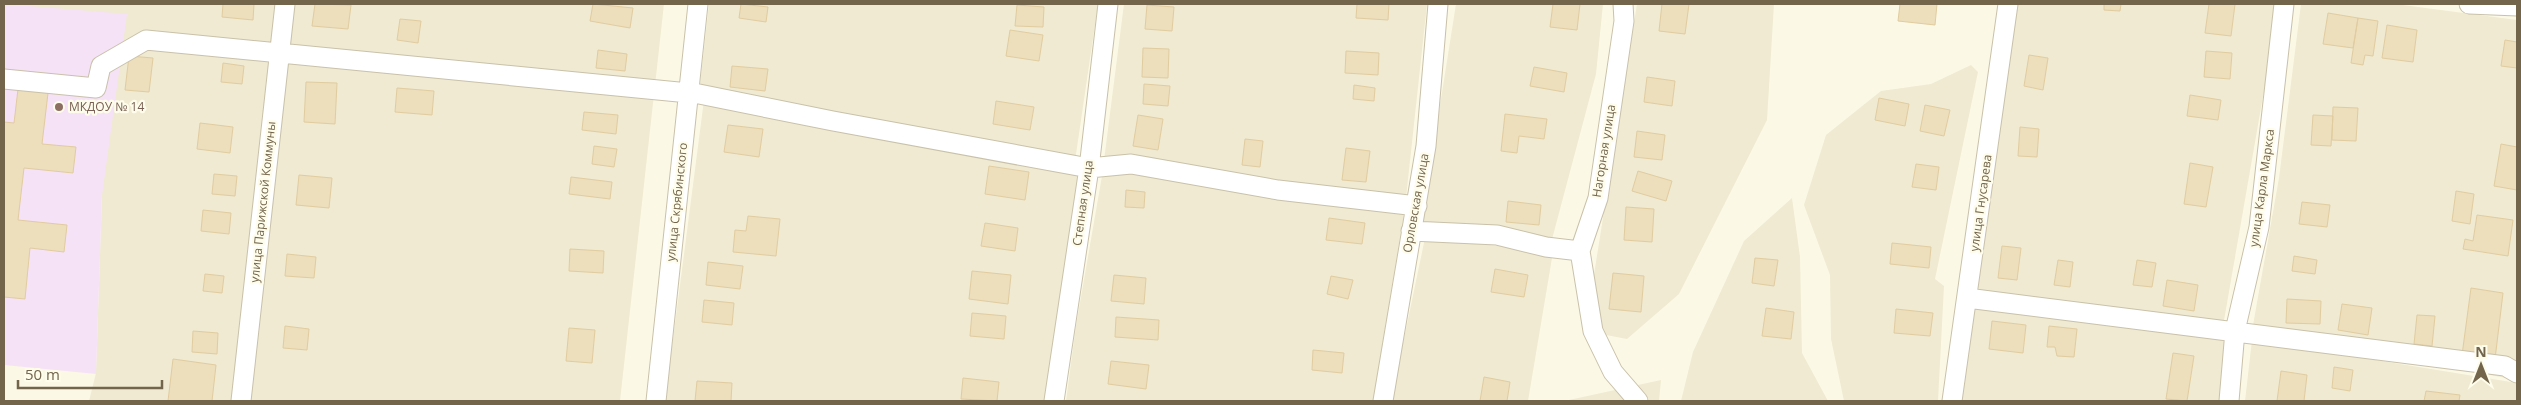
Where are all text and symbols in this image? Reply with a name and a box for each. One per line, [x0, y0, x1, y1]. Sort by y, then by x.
place label: МКДОУ № 14 [69, 98, 144, 115]
marker: МКДОУ № 14 [53, 101, 65, 113]
street label: Нагорная улица [1588, 103, 1619, 199]
street label: улица Парижской Коммуны [246, 121, 279, 283]
street label: улица Карла Маркса [2245, 128, 2278, 248]
street label: улица Скрябинского [662, 142, 691, 262]
street label: Орловская улица [1398, 152, 1433, 254]
street label: улица Гнусарева [1965, 153, 1996, 252]
street label: Степная улица [1068, 159, 1097, 247]
north arrow [2456, 340, 2506, 390]
text: N [2475, 342, 2487, 361]
scale bar [18, 358, 161, 390]
text: 50 m [25, 364, 60, 384]

